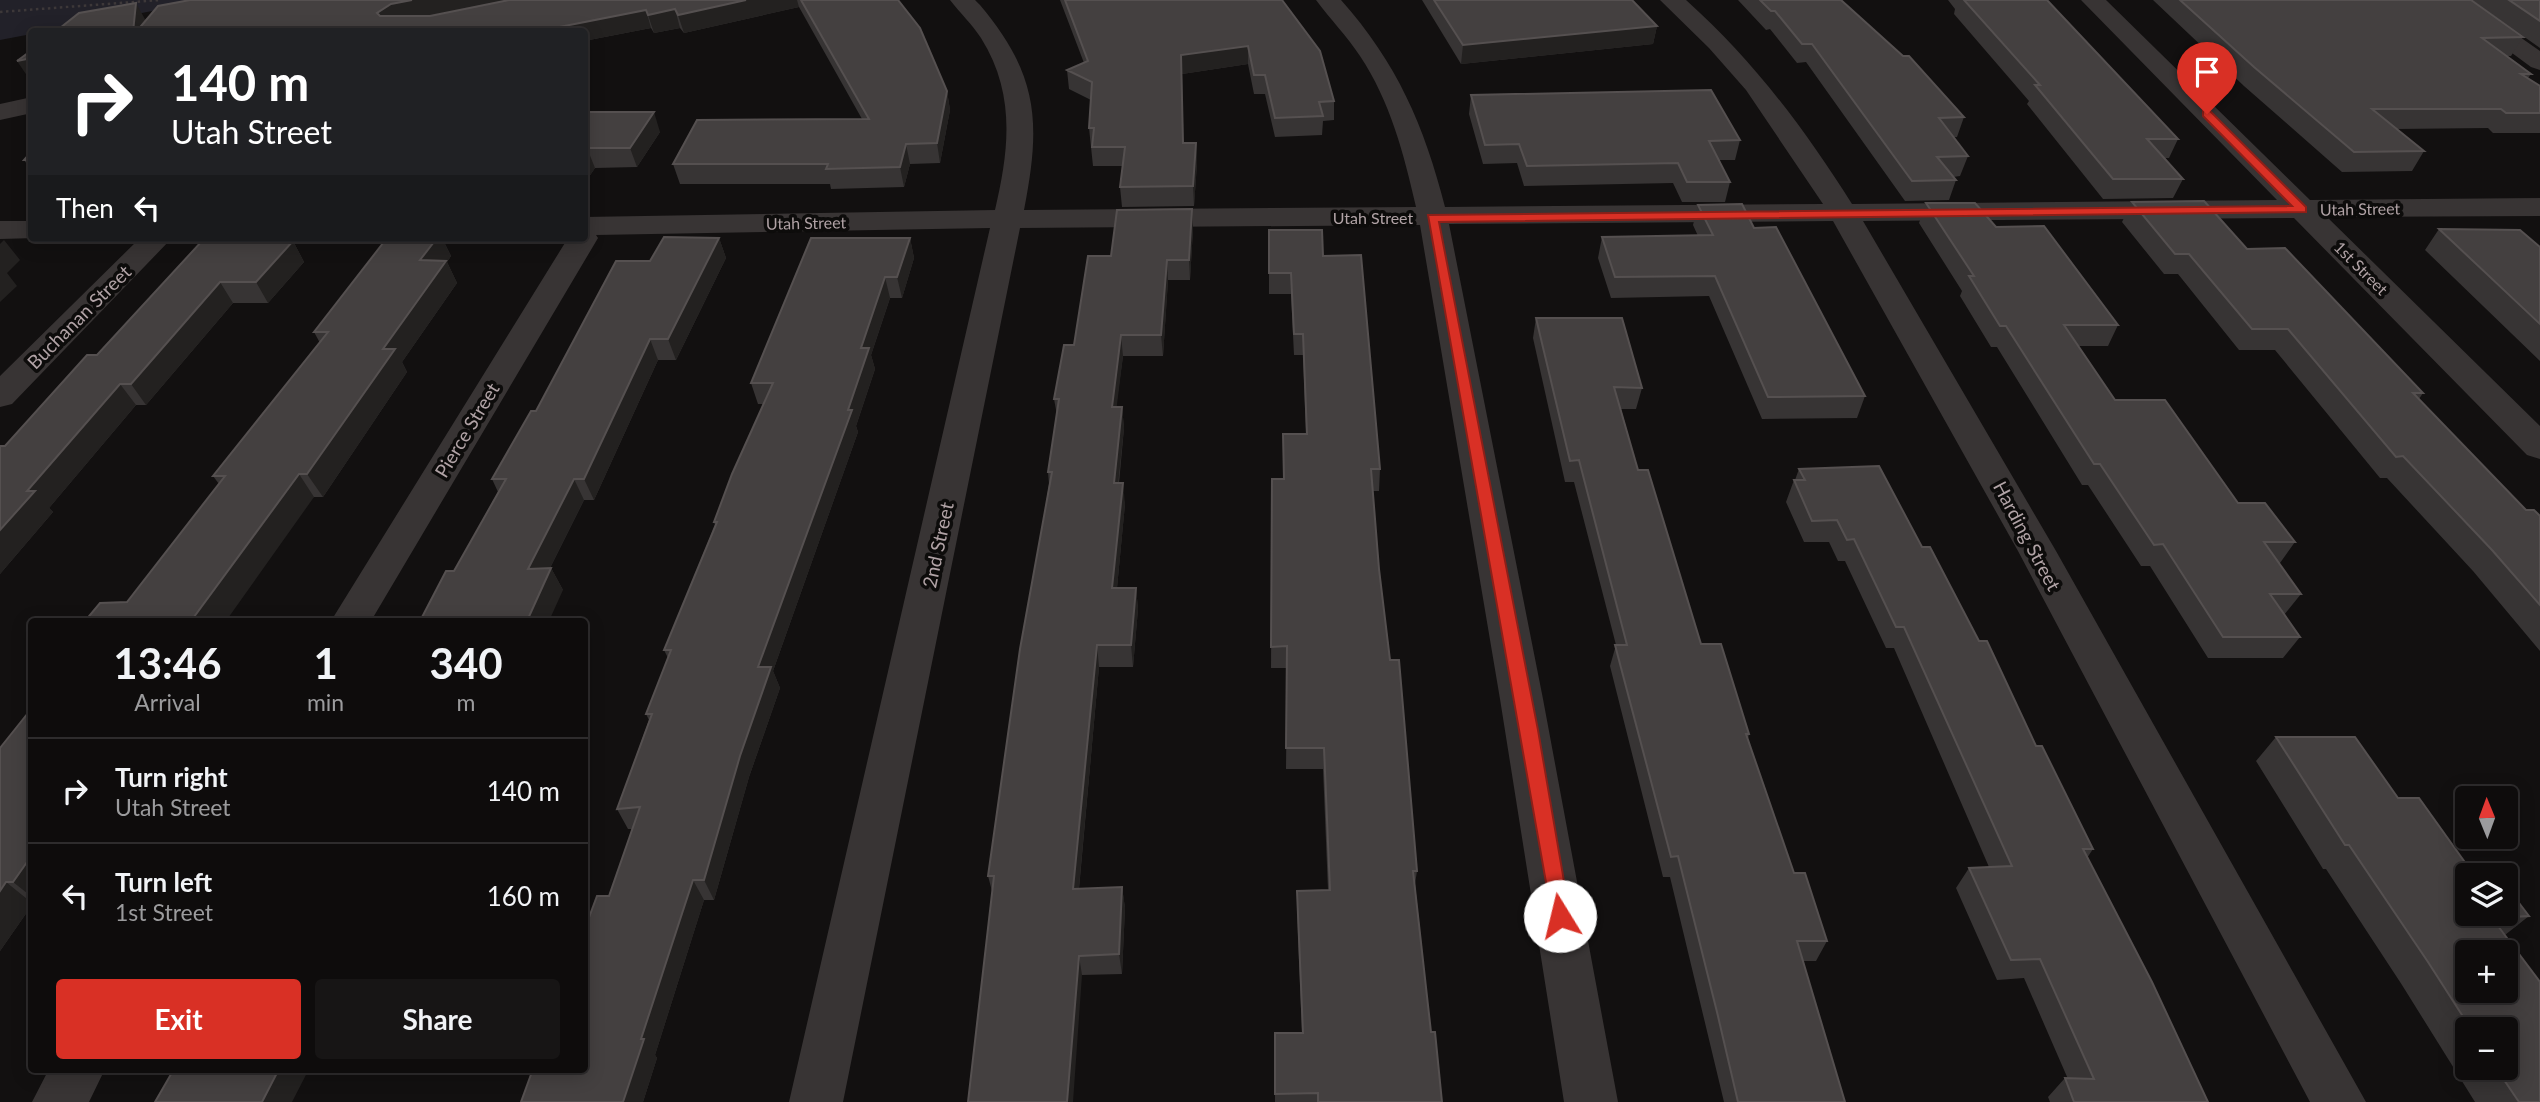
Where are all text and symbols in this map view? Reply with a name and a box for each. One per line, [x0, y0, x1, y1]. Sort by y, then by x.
pin [2177, 42, 2237, 114]
text: 140 m [171, 53, 309, 111]
icon: arrive [2188, 53, 2226, 91]
icon: right [56, 56, 147, 147]
text: Utah Street [171, 112, 332, 151]
icon: left [128, 189, 166, 227]
text: Then [56, 192, 114, 224]
street label: Utah Street [2320, 198, 2401, 219]
street label: Utah Street [1333, 208, 1413, 227]
street label: Utah Street [766, 212, 847, 233]
street label: 1st Street [2331, 237, 2392, 299]
street label: Buchanan Street [22, 260, 135, 373]
street label: Pierce Street [429, 378, 504, 481]
street label: Harding Street [1989, 477, 2066, 595]
street label: 2nd Street [917, 500, 958, 590]
text: 13:46 [113, 638, 222, 688]
text: 1 [313, 638, 338, 688]
text: 340 [430, 638, 503, 688]
text: Arrival [134, 688, 201, 716]
text: min [307, 688, 344, 716]
text: m [457, 688, 476, 716]
text: Turn right [115, 761, 228, 793]
icon: right [56, 772, 94, 810]
text: 140 m [487, 775, 560, 807]
north arrow [2455, 786, 2518, 849]
map controls [2455, 786, 2518, 1080]
text: Utah Street [115, 793, 231, 821]
button: layers [2455, 863, 2518, 926]
text: Turn left [115, 866, 212, 898]
icon: left [56, 877, 94, 915]
position arrow [1523, 879, 1597, 953]
text: 160 m [487, 880, 560, 912]
text: 1st Street [115, 898, 213, 926]
button: + [2455, 940, 2518, 1003]
button: Exit [56, 979, 301, 1059]
button: Share [315, 979, 560, 1059]
button: − [2455, 1017, 2518, 1080]

